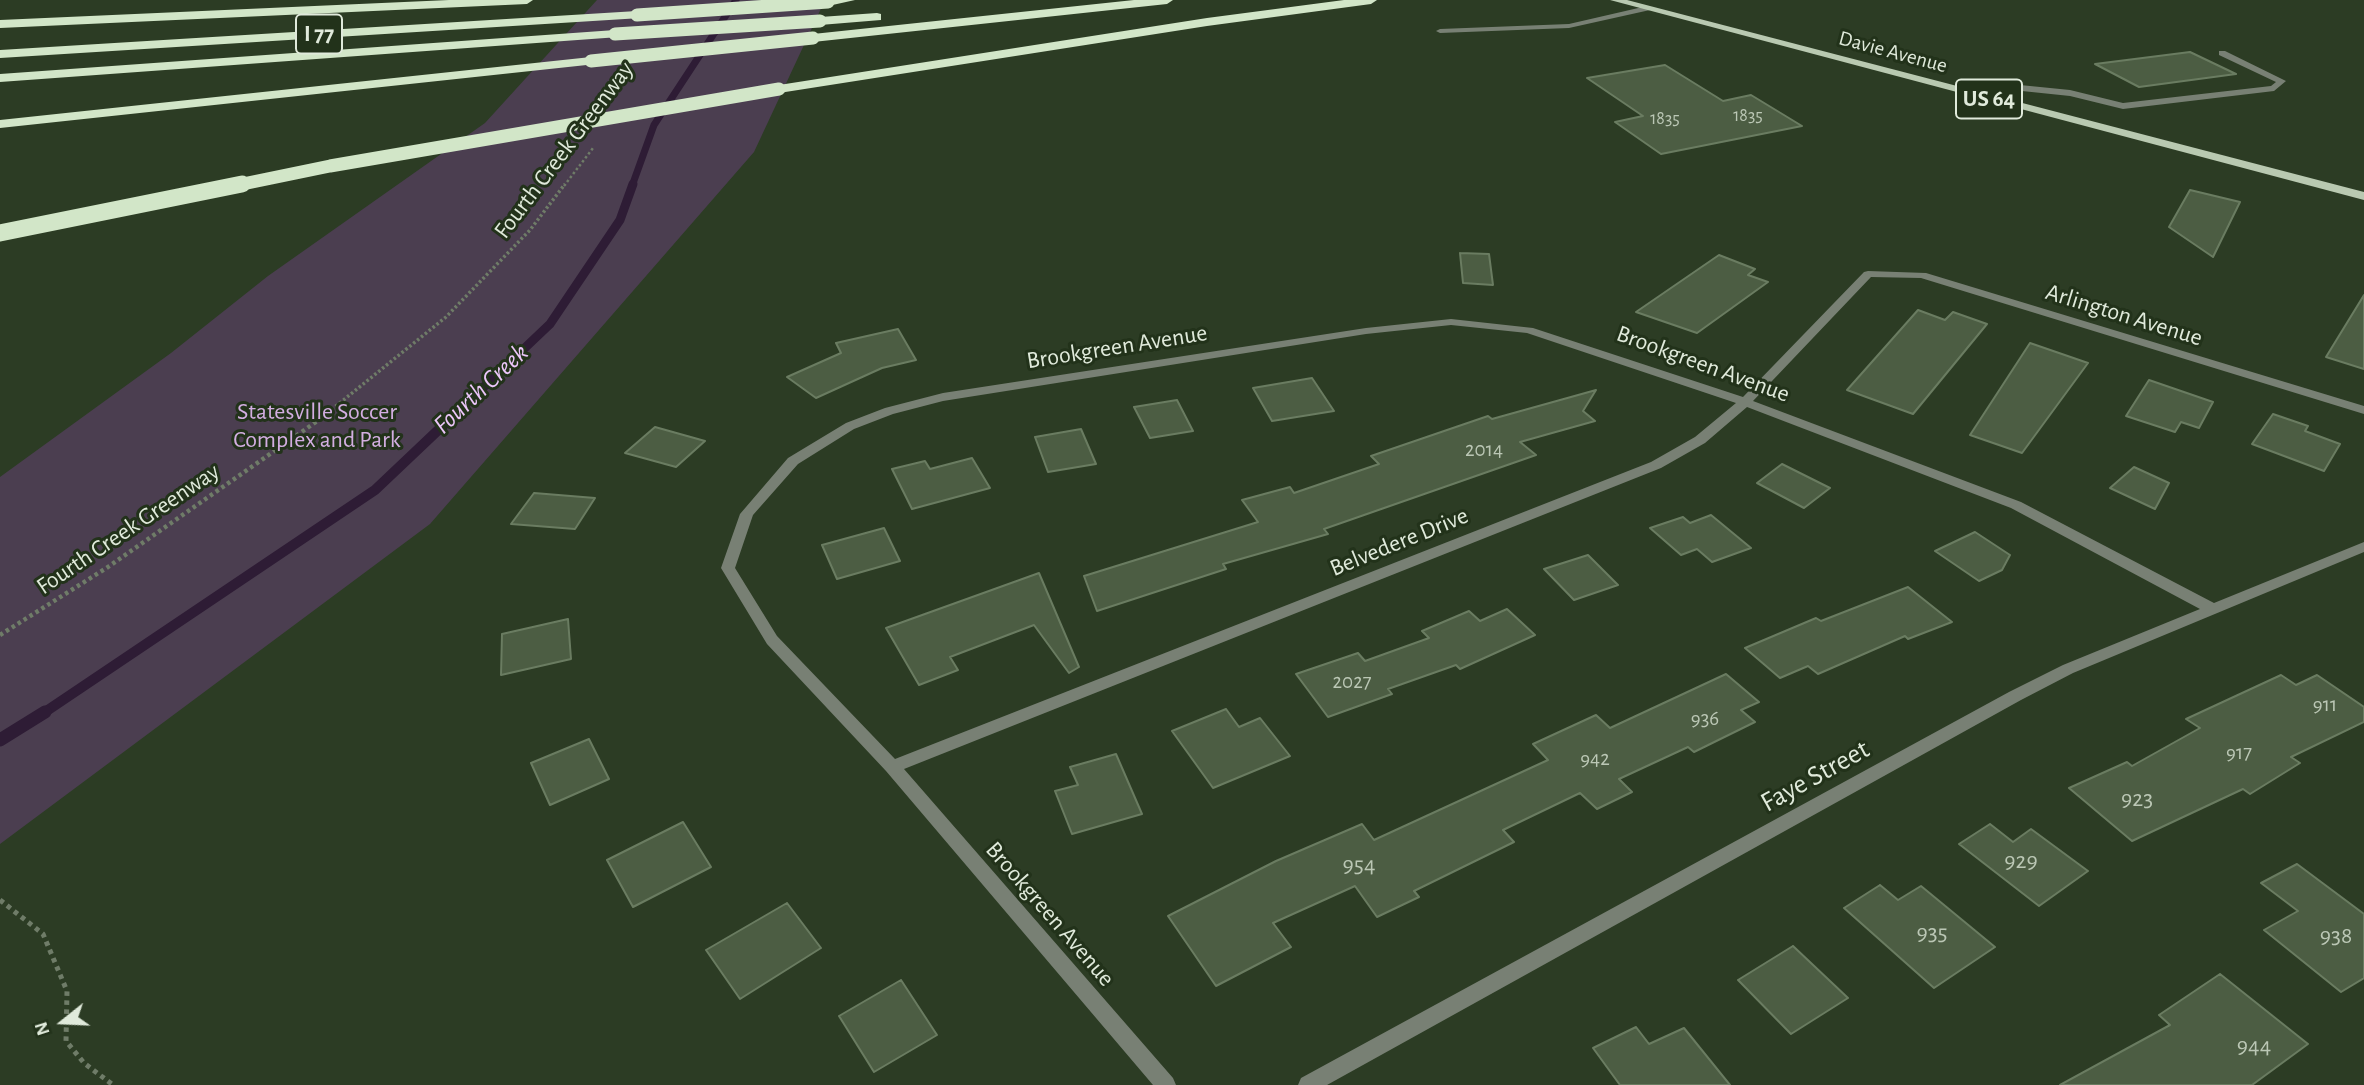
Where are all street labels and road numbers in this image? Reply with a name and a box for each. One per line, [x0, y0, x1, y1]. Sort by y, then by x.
road number: I 77 [296, 14, 342, 54]
street label: Davie Avenue [1836, 25, 1950, 79]
street label: Fourth Creek Greenway [488, 56, 640, 244]
road number: US 64 [1956, 80, 2022, 118]
street label: Arlington Avenue [2042, 277, 2206, 353]
street label: Brookgreen Avenue [1025, 319, 1209, 375]
street label: Brookgreen Avenue [1612, 319, 1794, 409]
street label: Fourth Creek Greenway [31, 457, 225, 601]
street label: Belvedere Drive [1326, 501, 1472, 583]
street label: Faye Street [1755, 732, 1875, 820]
street label: Brookgreen Avenue [979, 836, 1121, 992]

